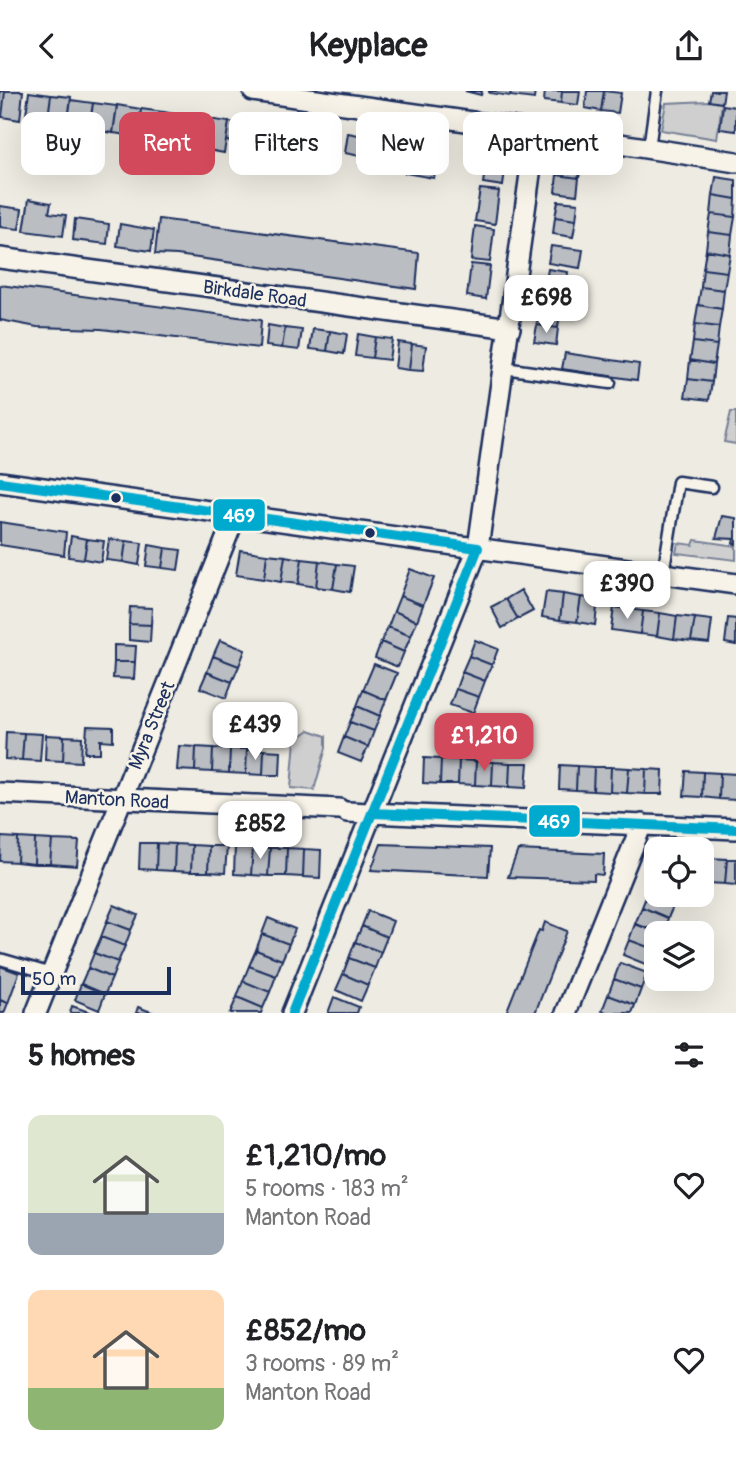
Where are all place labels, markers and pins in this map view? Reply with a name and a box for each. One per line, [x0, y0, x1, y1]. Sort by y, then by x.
pin: £698 [505, 275, 587, 335]
unlabelled marker [109, 491, 123, 505]
unlabelled marker [363, 526, 377, 540]
pin: £390 [586, 561, 668, 621]
pin: £439 [214, 703, 296, 762]
pin: £1,210 [427, 713, 541, 773]
pin: £852 [219, 801, 301, 861]

